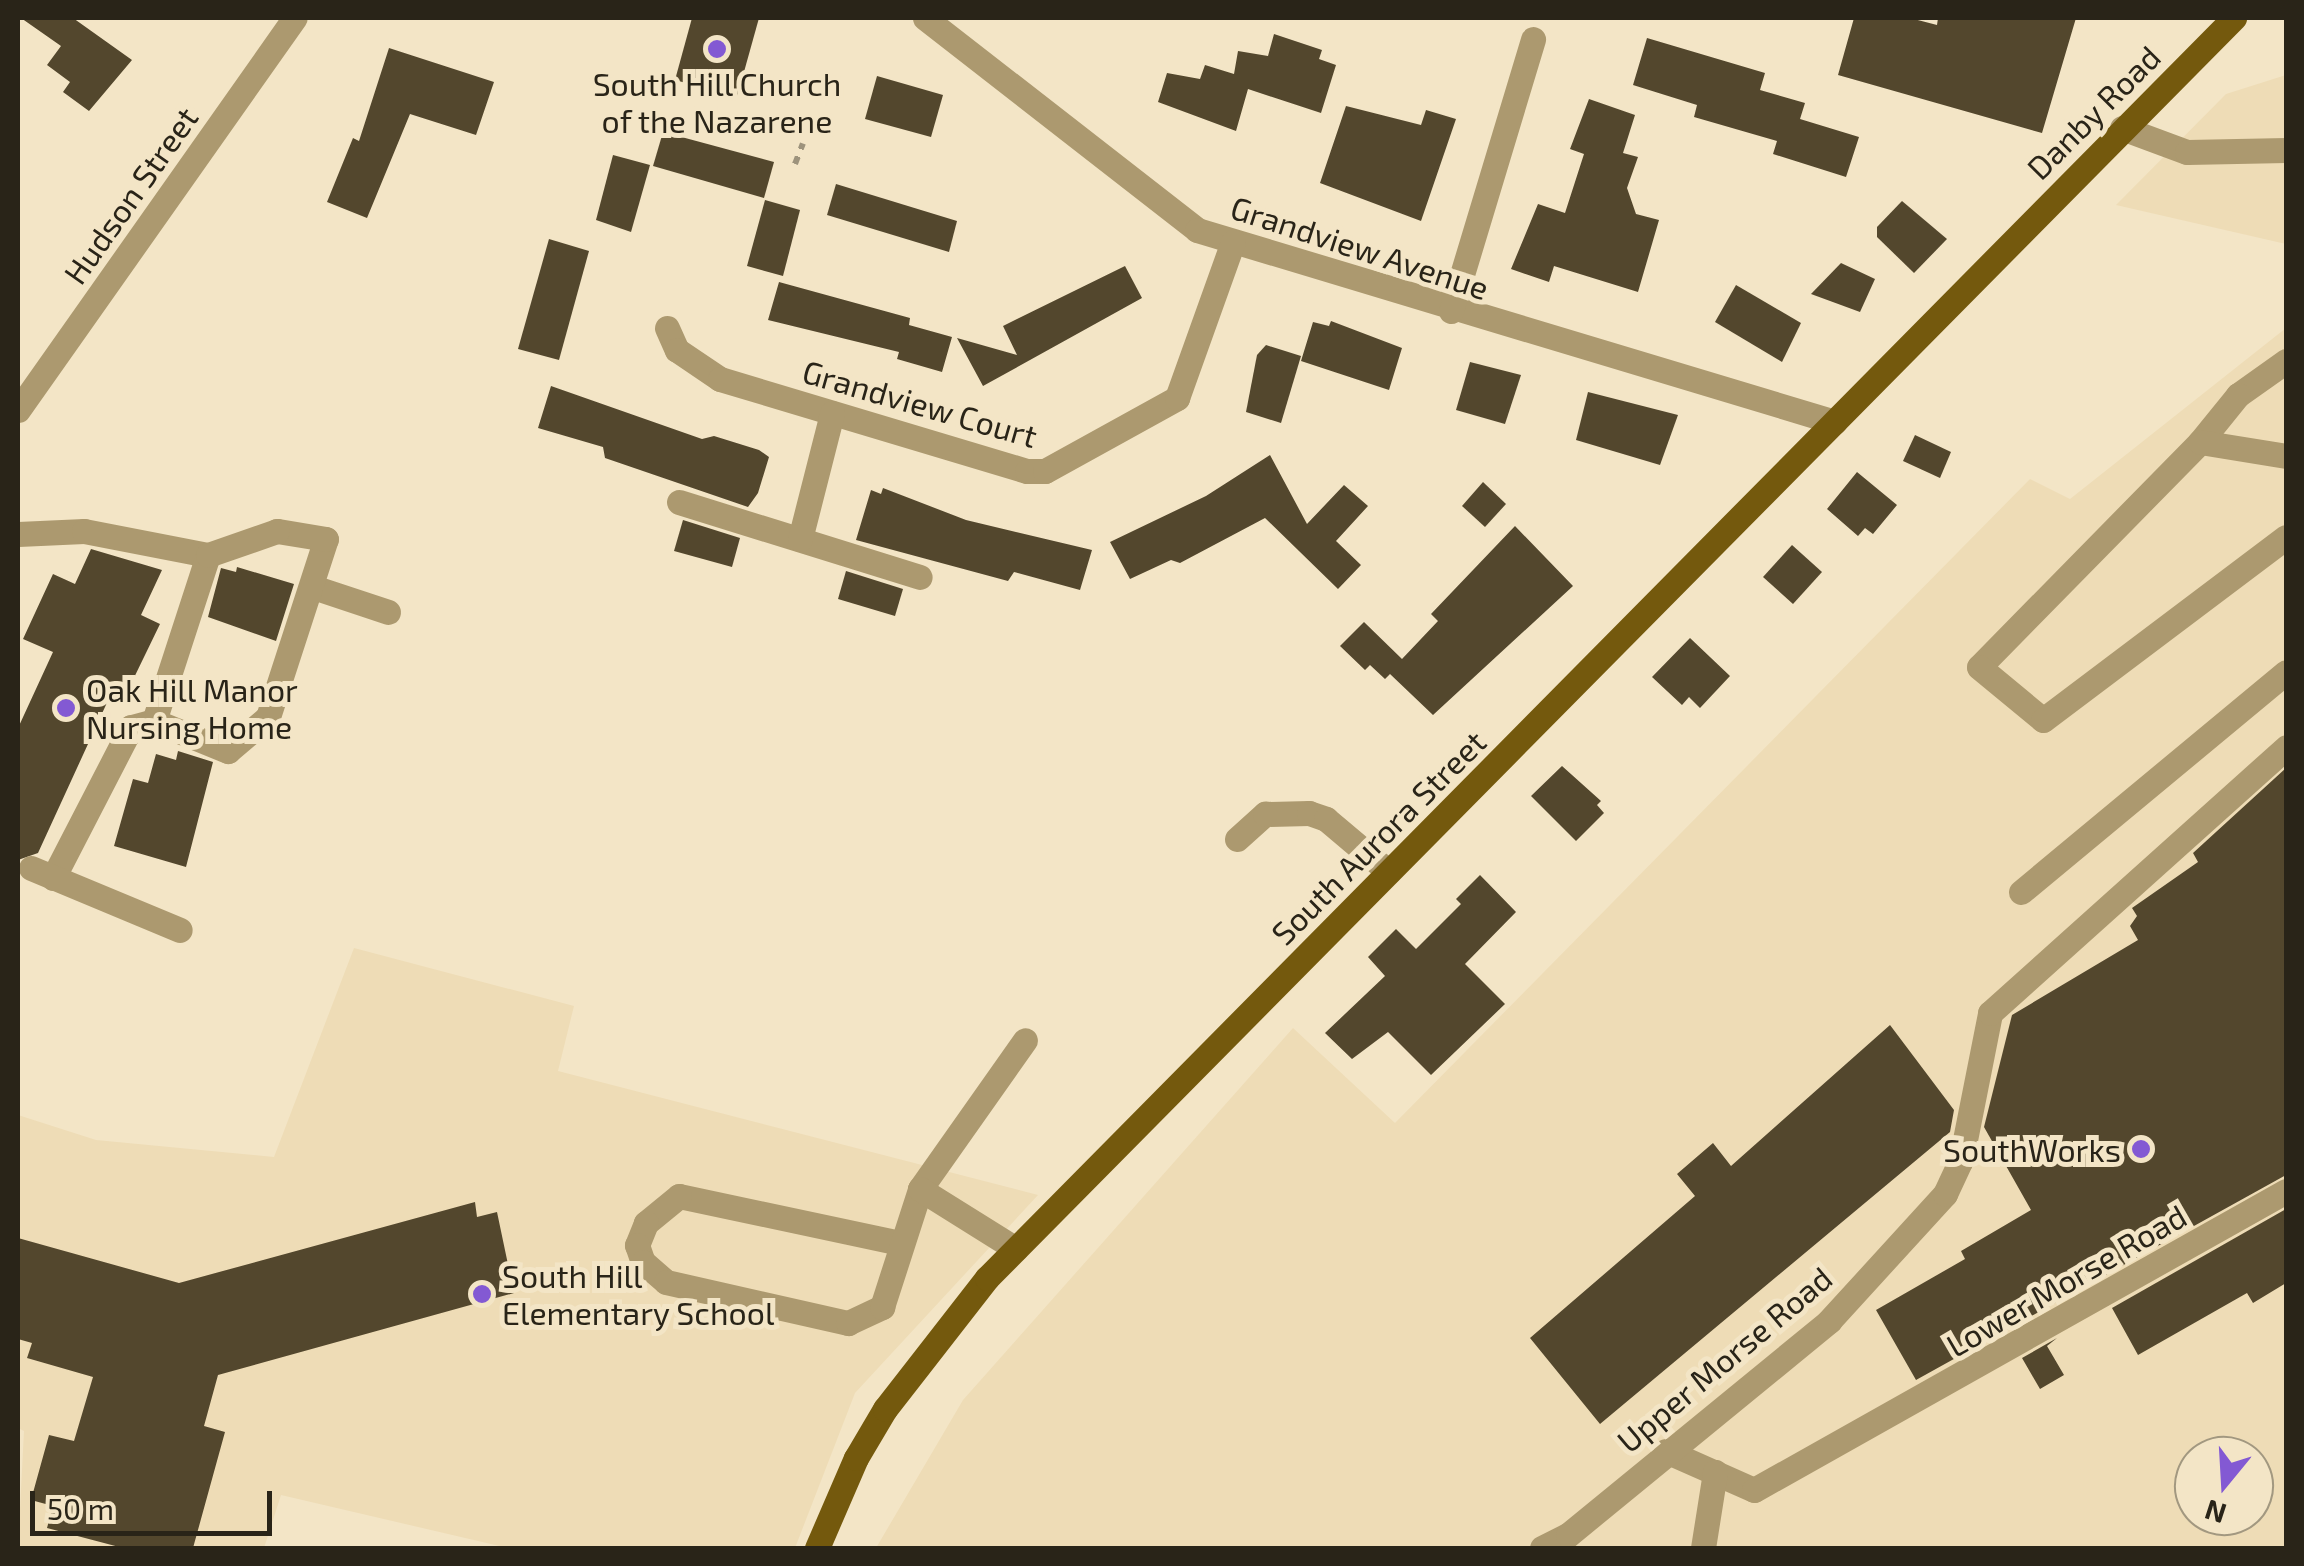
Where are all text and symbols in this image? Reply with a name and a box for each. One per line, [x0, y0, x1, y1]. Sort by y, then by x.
street label: Danby Road [2018, 37, 2168, 187]
marker: South Hill Church of the Nazarene [706, 38, 728, 60]
place label: South Hill Church of the Nazarene [592, 65, 842, 140]
street label: Hudson Street [55, 99, 205, 291]
street label: Grandview Avenue [1226, 187, 1494, 307]
street label: Grandview Court [798, 351, 1042, 455]
place label: Oak Hill Manor Nursing Home [86, 671, 299, 746]
marker: Oak Hill Manor Nursing Home [55, 697, 77, 719]
street label: South Aurora Street [1263, 722, 1493, 952]
place label: SouthWorks [1943, 1130, 2121, 1168]
marker: SouthWorks [2130, 1138, 2152, 1160]
street label: Lower Morse Road [1939, 1196, 2193, 1364]
place label: South Hill Elementary School [502, 1257, 775, 1332]
street label: Upper Morse Road [1609, 1258, 1839, 1460]
marker: South Hill Elementary School [471, 1283, 493, 1305]
north arrow [2174, 1436, 2274, 1536]
scale bar [35, 1471, 278, 1533]
text: 50 m [47, 1490, 114, 1526]
text: N [2200, 1493, 2230, 1532]

